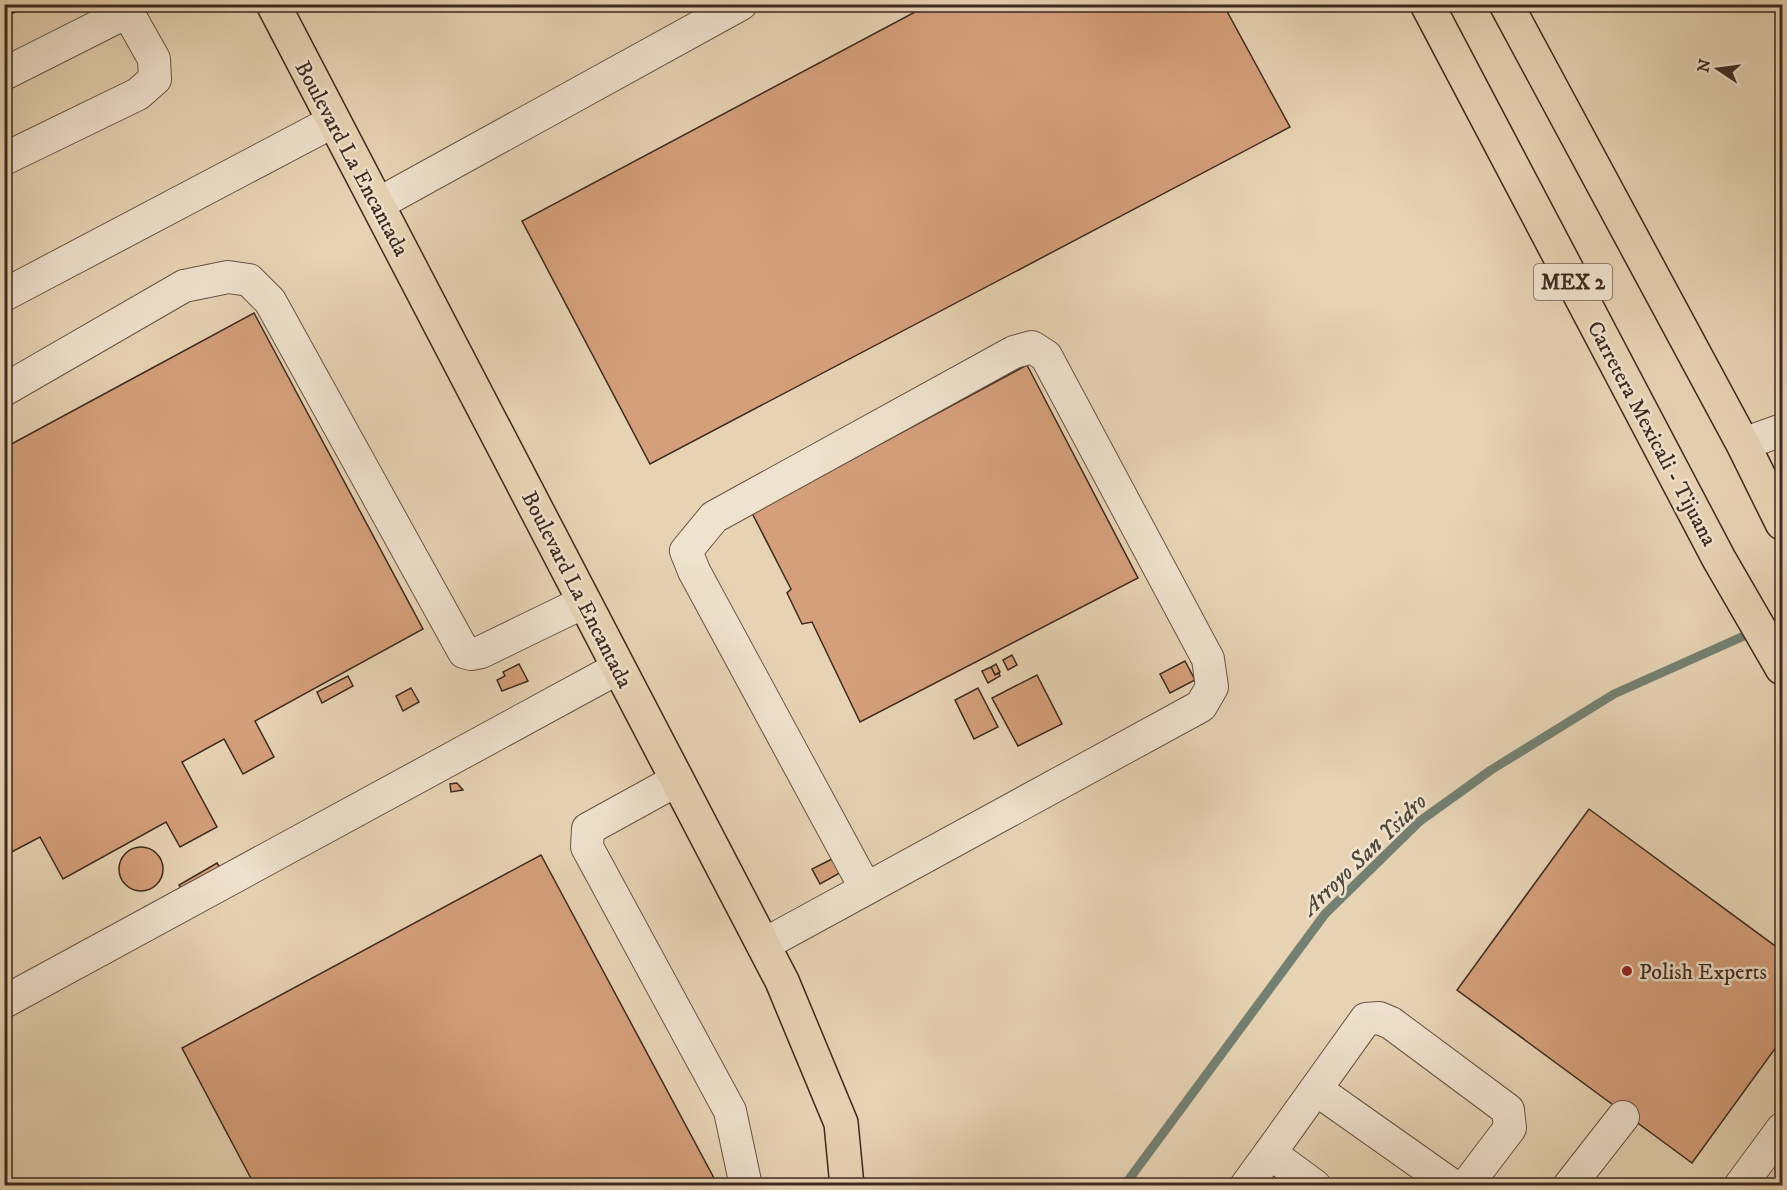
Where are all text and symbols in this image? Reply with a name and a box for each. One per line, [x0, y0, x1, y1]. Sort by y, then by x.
north arrow [1688, 39, 1748, 99]
street label: Boulevard La Encantada [289, 56, 415, 262]
text: N [1693, 57, 1716, 75]
road number: MEX 2 [1534, 264, 1612, 300]
street label: Carretera Mexicali - Tijuana [1581, 317, 1723, 551]
street label: Boulevard La Encantada [515, 487, 638, 693]
water label: Arroyo San Ysidro [1293, 787, 1434, 924]
place label: Polish Experts [1639, 959, 1767, 986]
marker: Polish Experts [1620, 964, 1634, 978]

